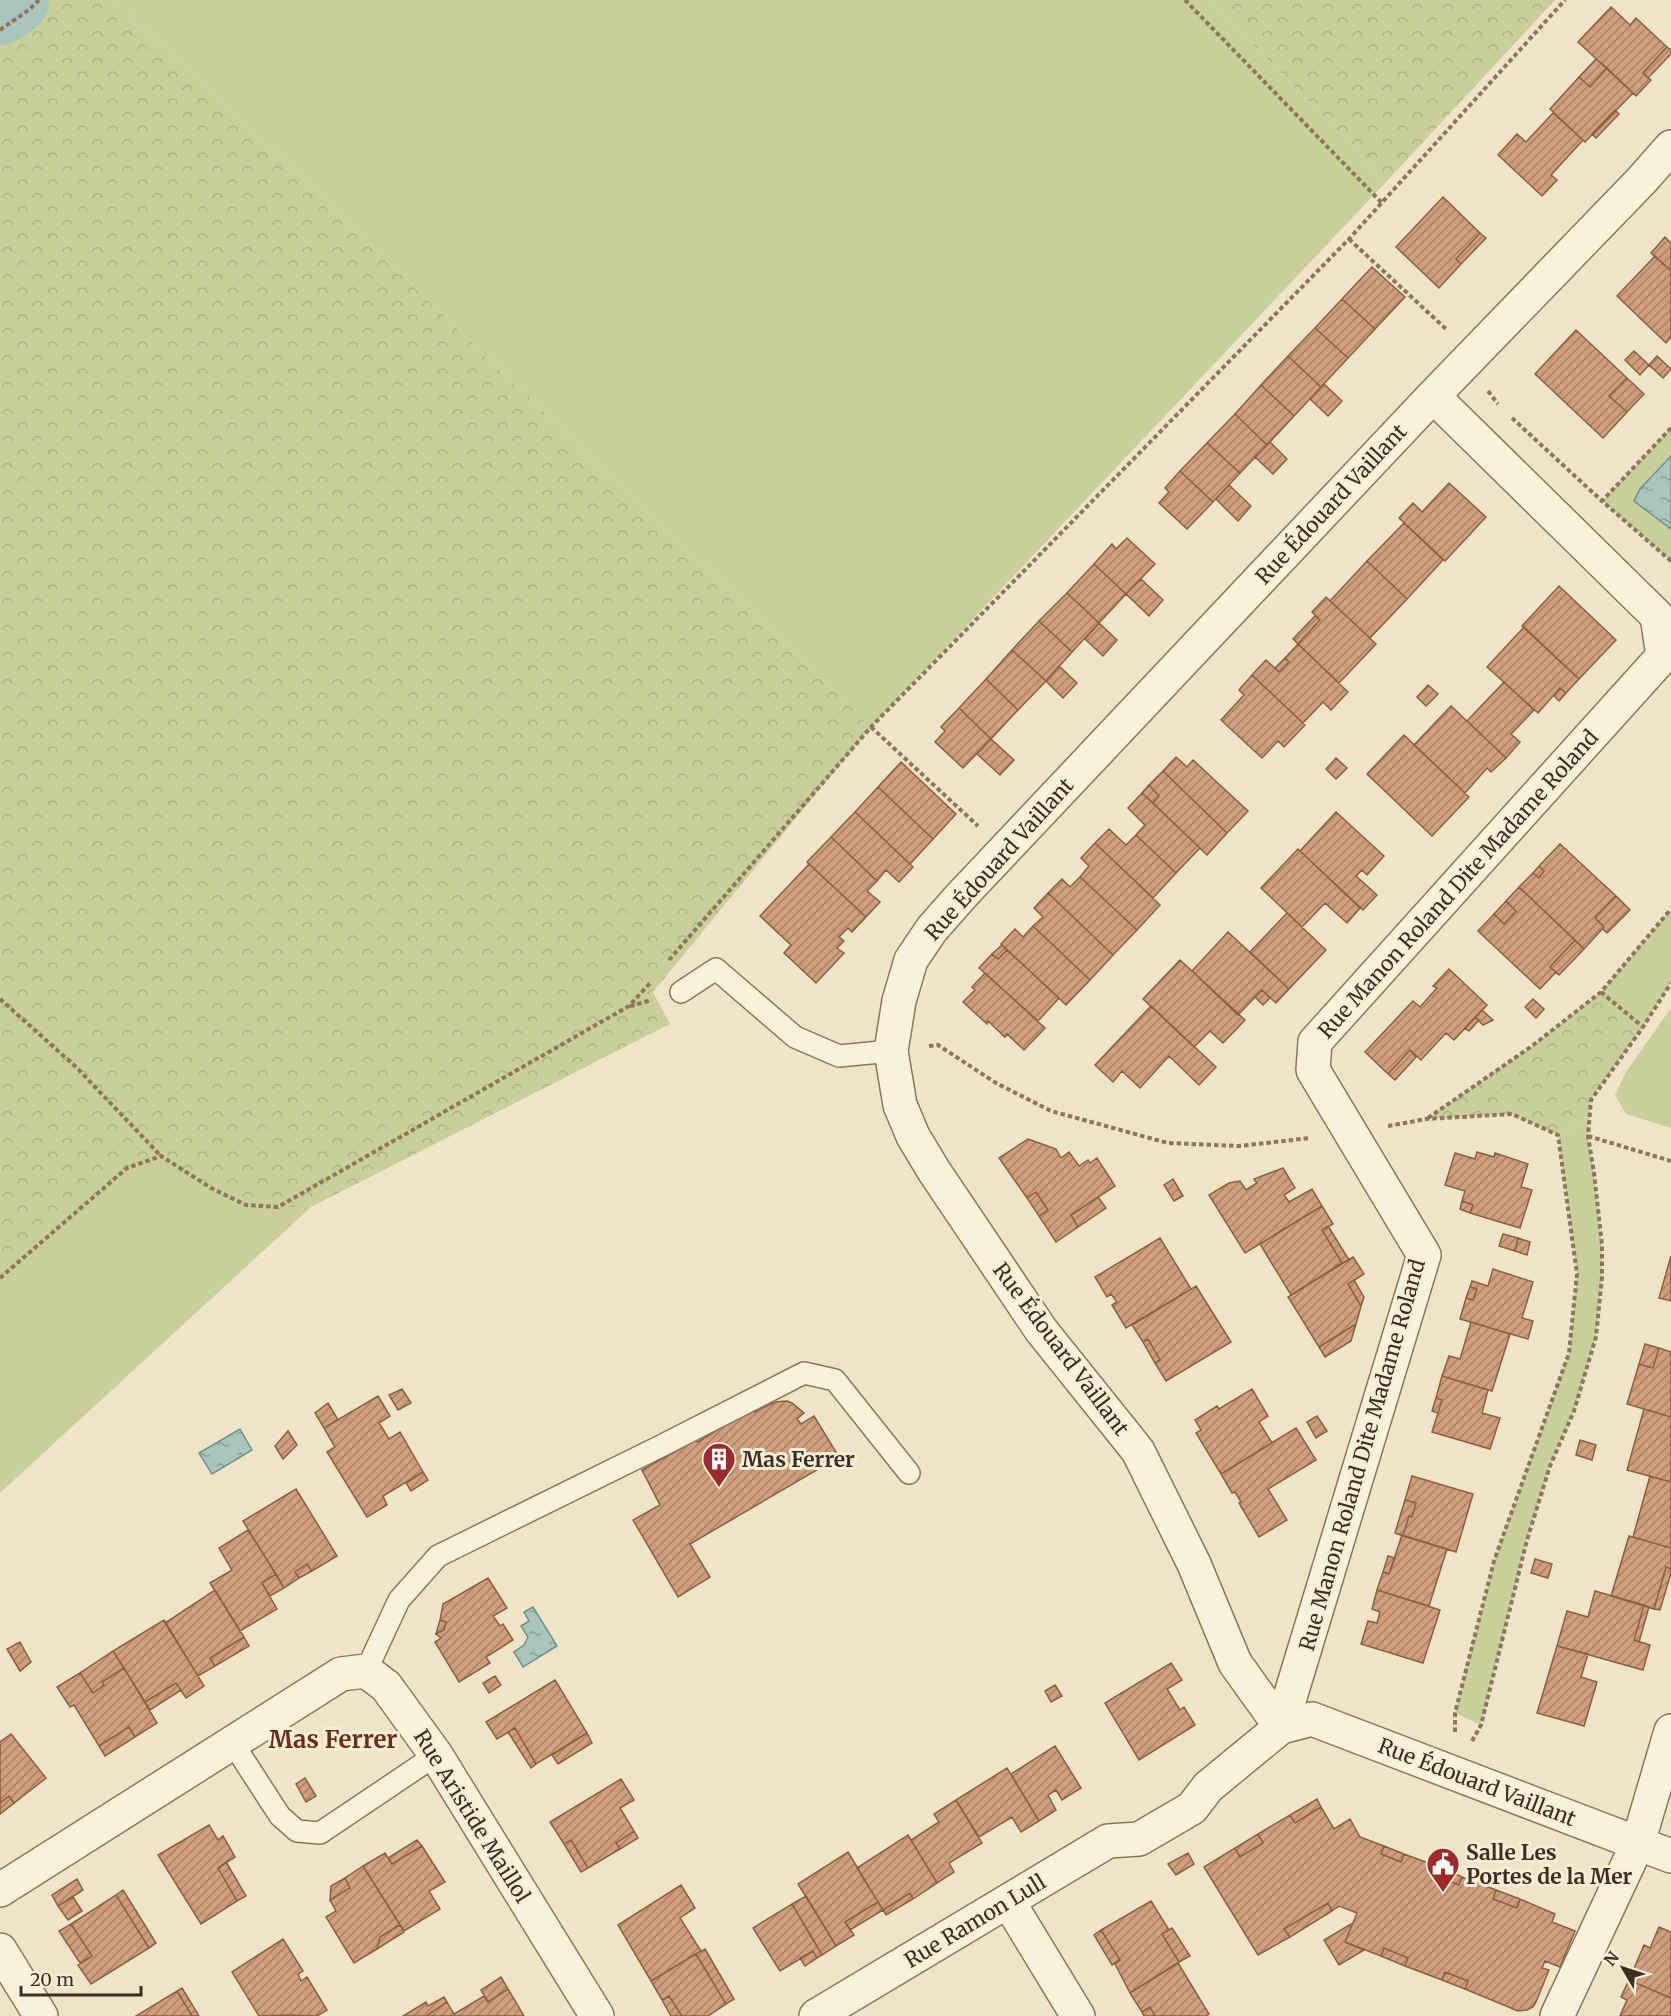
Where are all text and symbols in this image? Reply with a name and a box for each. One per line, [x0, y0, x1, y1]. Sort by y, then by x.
street label: Rue Édouard Vaillant [1249, 417, 1412, 590]
street label: Rue Manon Roland Dite Madame Roland [1312, 724, 1604, 1044]
street label: Rue Édouard Vaillant [918, 771, 1079, 946]
street label: Rue Manon Roland Dite Madame Roland [1293, 1256, 1431, 1654]
street label: Rue Édouard Vaillant [987, 1257, 1136, 1441]
building icon: Mas Ferrer [701, 1441, 737, 1488]
place label: Mas Ferrer [742, 1446, 855, 1473]
district label: Mas Ferrer [269, 1724, 397, 1755]
street label: Rue Aristide Maillol [408, 1724, 536, 1908]
street label: Rue Édouard Vaillant [1374, 1731, 1580, 1832]
place label: Salle Les Portes de la Mer [1466, 1839, 1633, 1890]
public building icon: Salle Les Portes de la Mer [1425, 1846, 1461, 1893]
street label: Rue Ramon Lull [899, 1868, 1051, 1974]
north arrow [1593, 1938, 1653, 1998]
text: N [1600, 1947, 1623, 1970]
scale bar [21, 1959, 141, 1997]
text: 20 m [30, 1968, 74, 1991]

